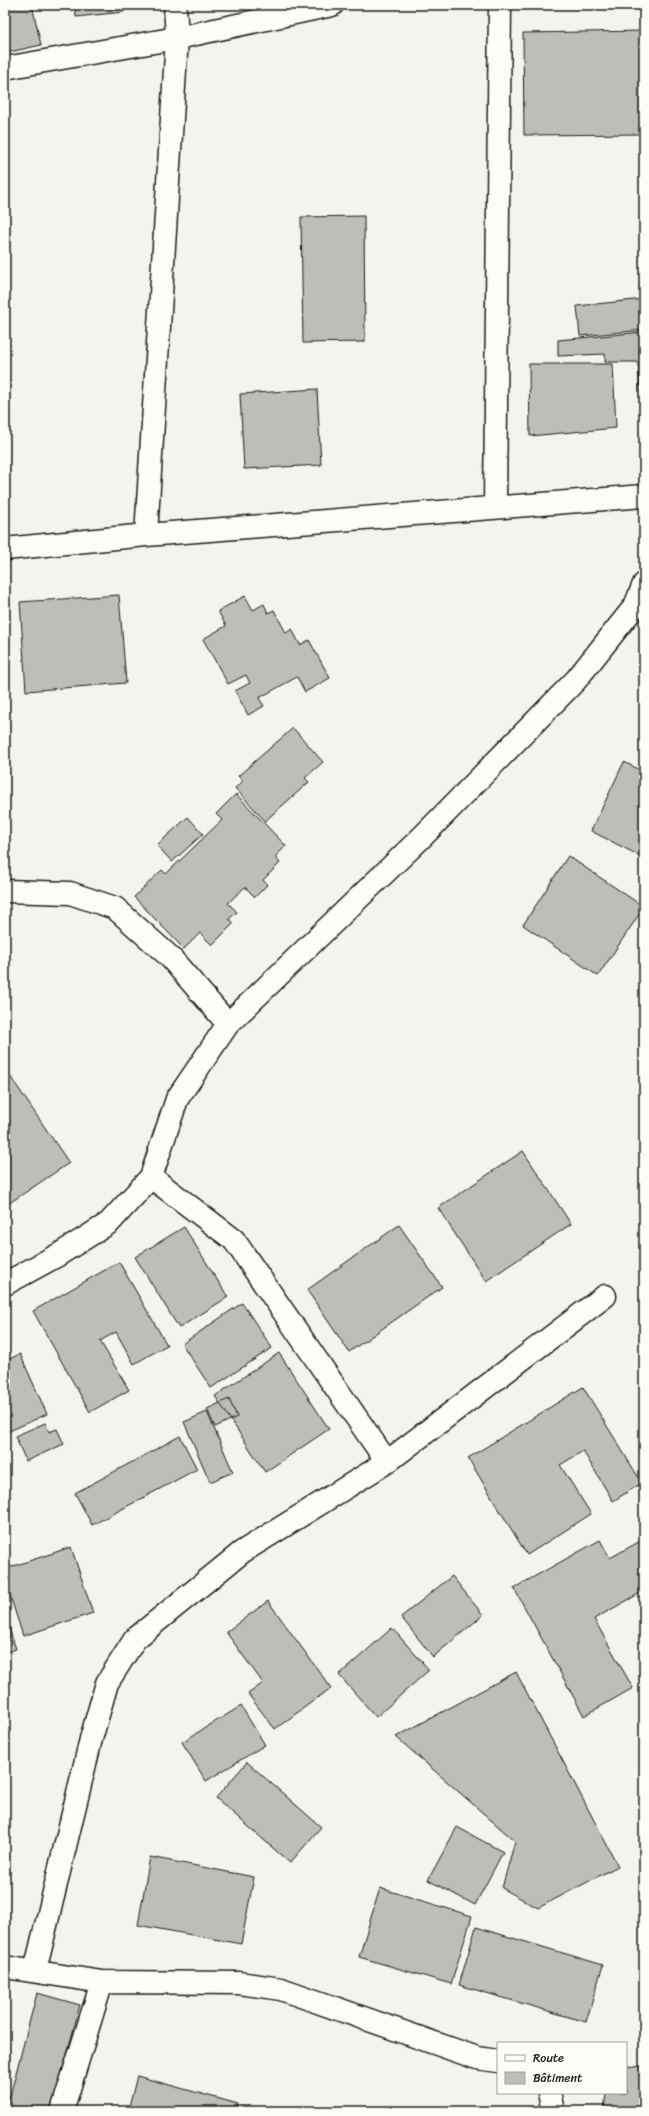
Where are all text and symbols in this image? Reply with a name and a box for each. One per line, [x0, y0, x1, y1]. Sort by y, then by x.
legend [497, 2042, 627, 2094]
text: Route [533, 2047, 564, 2069]
text: Bâtiment [533, 2067, 582, 2089]

